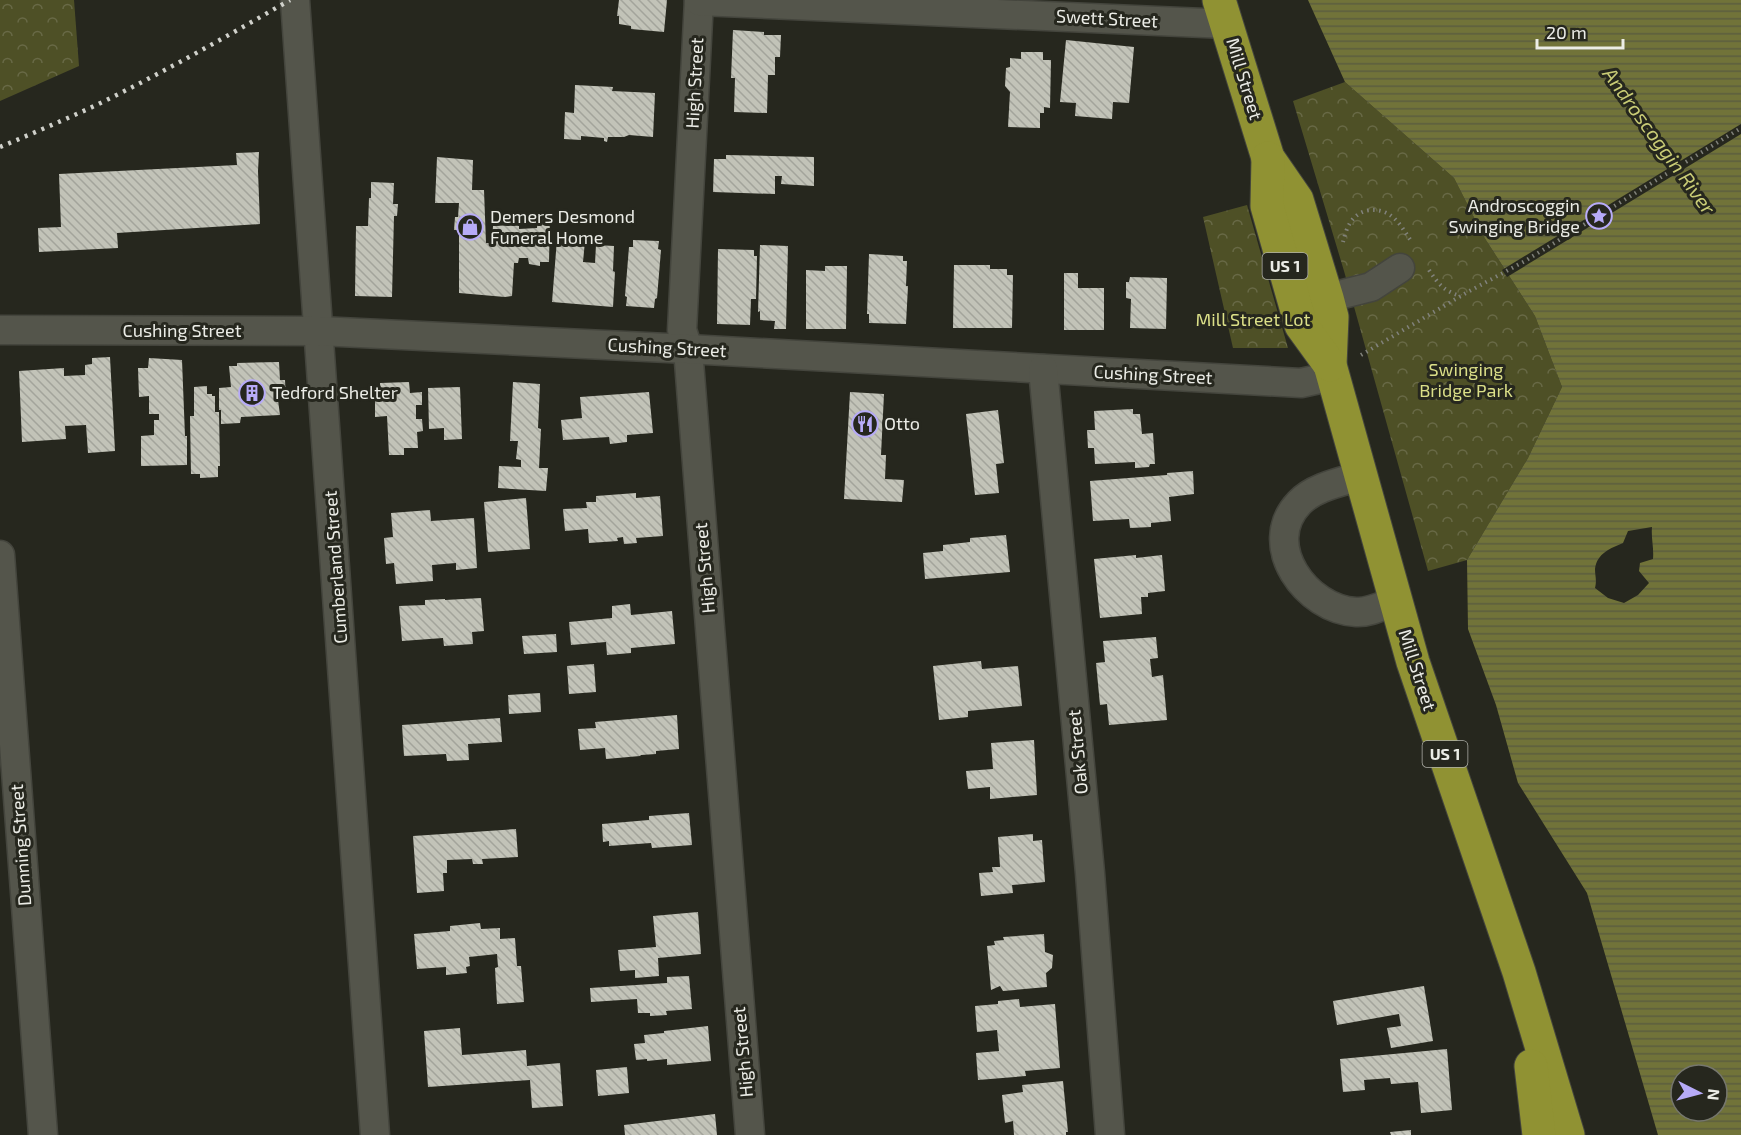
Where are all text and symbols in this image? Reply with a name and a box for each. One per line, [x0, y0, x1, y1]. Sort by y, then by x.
street label: Swett Street [1055, 4, 1159, 32]
scale bar [1537, 12, 1622, 50]
text: 20 m [1546, 21, 1587, 43]
street label: Mill Street [1222, 35, 1268, 122]
street label: High Street [681, 37, 707, 129]
water label: Androscoggin River [1598, 61, 1722, 219]
place label: Androscoggin Swinging Bridge [1448, 194, 1580, 237]
place icon: Androscoggin Swinging Bridge [1584, 201, 1614, 231]
place label: Demers Desmond Funeral Home [490, 205, 635, 248]
shop icon: Demers Desmond Funeral Home [455, 212, 485, 242]
road number: US 1 [1262, 253, 1308, 279]
park label: Mill Street Lot [1196, 308, 1311, 330]
street label: Cushing Street [122, 319, 242, 341]
street label: Cushing Street [607, 333, 727, 361]
park label: Swinging Bridge Park [1419, 358, 1513, 401]
street label: Cushing Street [1093, 360, 1213, 388]
building icon: Tedford Shelter [237, 378, 267, 408]
place label: Tedford Shelter [272, 381, 398, 403]
restaurant icon: Otto [850, 409, 880, 439]
place label: Otto [884, 412, 920, 434]
street label: Cumberland Street [319, 490, 351, 644]
street label: High Street [689, 522, 719, 614]
street label: Mill Street [1394, 626, 1442, 713]
street label: Oak Street [1062, 709, 1092, 795]
road number: US 1 [1422, 741, 1468, 767]
street label: Dunning Street [5, 783, 35, 907]
street label: High Street [727, 1006, 757, 1098]
north arrow [1669, 1063, 1729, 1123]
text: N [1704, 1088, 1724, 1101]

